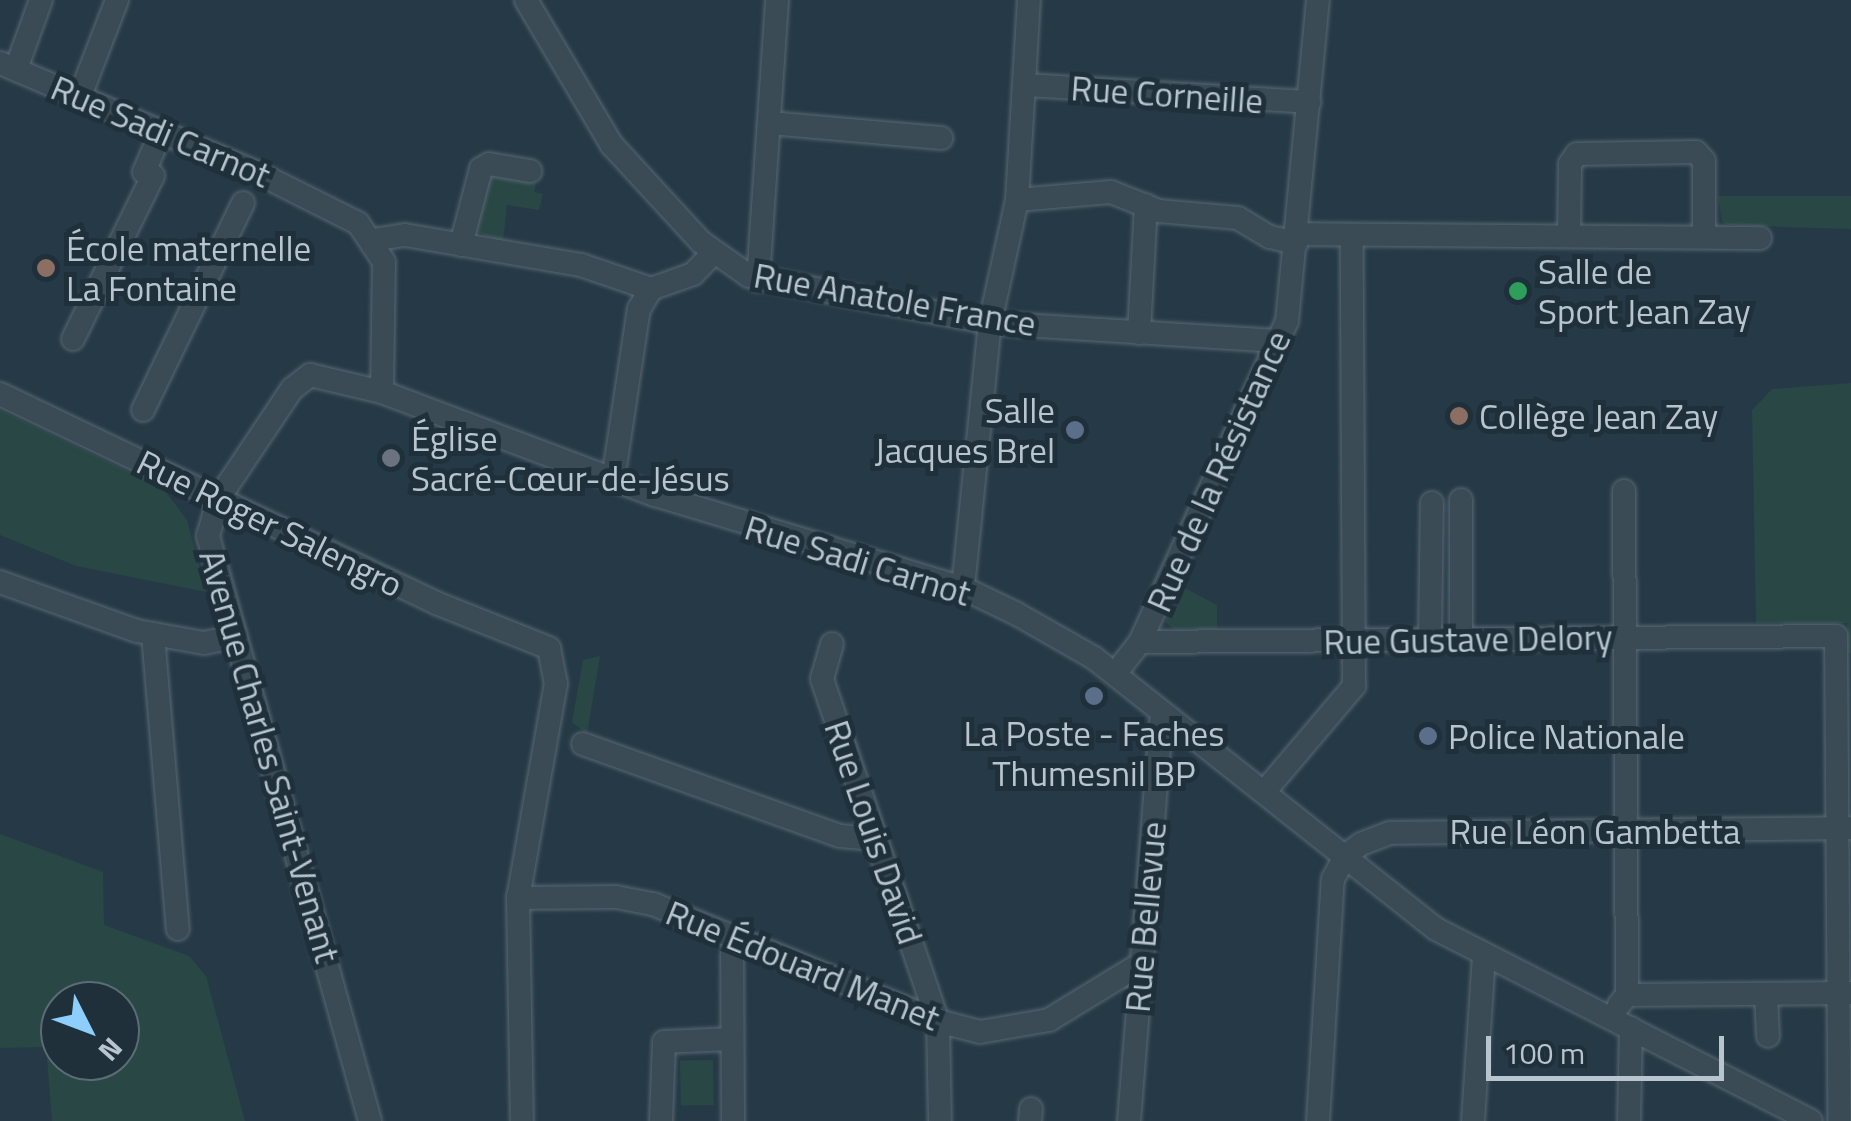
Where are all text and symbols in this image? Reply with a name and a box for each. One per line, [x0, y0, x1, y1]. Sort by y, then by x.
street label: Rue Sadi Carnot [45, 66, 277, 196]
street label: Rue Corneille [1069, 66, 1265, 122]
place label: École maternelle La Fontaine [66, 227, 311, 309]
place label: Salle de Sport Jean Zay [1538, 250, 1751, 332]
street label: Rue Anatole France [751, 254, 1039, 344]
marker: École maternelle La Fontaine [35, 257, 57, 279]
marker: Salle de Sport Jean Zay [1507, 280, 1529, 302]
street label: Rue de la Résistance [1137, 324, 1299, 618]
place label: Salle Jacques Brel [875, 389, 1055, 471]
place label: Collège Jean Zay [1479, 395, 1718, 437]
marker: Collège Jean Zay [1448, 405, 1470, 427]
place label: Église Sacré-Cœur-de-Jésus [411, 417, 730, 499]
marker: Salle Jacques Brel [1064, 419, 1086, 441]
street label: Rue Roger Salengro [131, 441, 409, 605]
marker: Église Sacré-Cœur-de-Jésus [380, 447, 402, 469]
street label: Rue Sadi Carnot [740, 506, 976, 614]
street label: Avenue Charles Saint-Venant [191, 545, 349, 967]
street label: Rue Gustave Delory [1323, 615, 1613, 663]
marker: La Poste - Faches Thumesnil BP [1083, 685, 1105, 707]
place label: La Poste - Faches Thumesnil BP [964, 712, 1224, 794]
street label: Rue Louis David [816, 715, 932, 949]
place label: Police Nationale [1448, 715, 1685, 757]
marker: Police Nationale [1417, 725, 1439, 747]
street label: Rue Léon Gambetta [1449, 810, 1741, 852]
street label: Rue Bellevue [1116, 820, 1174, 1014]
street label: Rue Édouard Manet [660, 891, 946, 1039]
north arrow [40, 981, 140, 1081]
scale bar [1491, 1016, 1728, 1078]
text: N [89, 1028, 134, 1072]
text: 100 m [1503, 1030, 1585, 1076]

